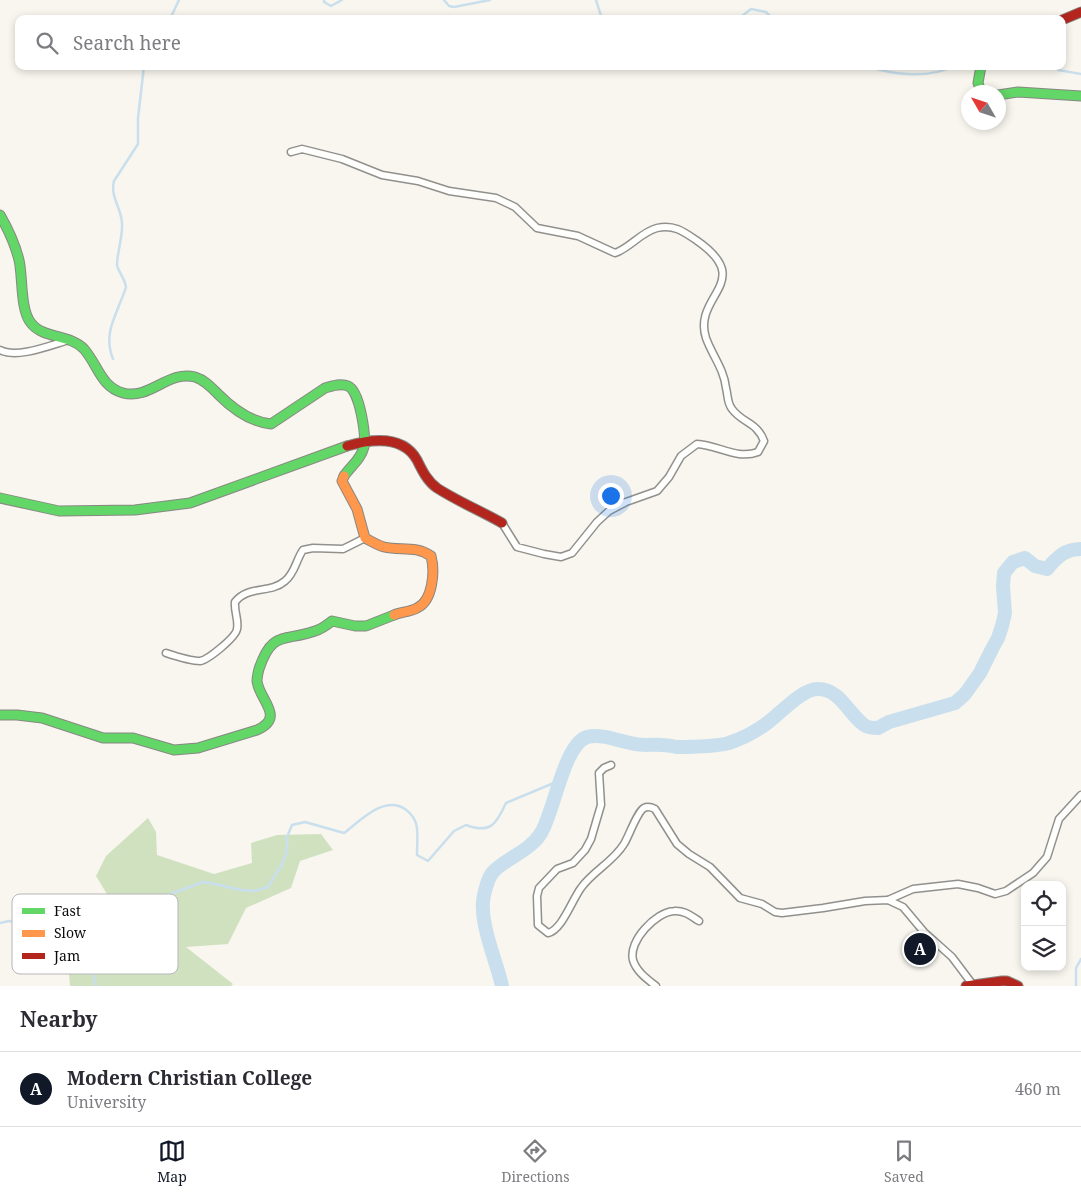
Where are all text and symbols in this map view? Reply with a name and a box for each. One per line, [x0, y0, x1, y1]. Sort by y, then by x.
search box [15, 15, 1066, 70]
icon: search [33, 29, 61, 57]
text: Search here [73, 30, 181, 56]
north arrow [961, 85, 1006, 130]
your location [598, 483, 624, 509]
map controls [1021, 881, 1066, 971]
button: locate [1021, 881, 1066, 926]
legend [12, 894, 178, 974]
text: Fast [54, 901, 81, 920]
text: Slow [54, 923, 87, 942]
button: layers [1021, 926, 1066, 971]
pin: A [904, 930, 936, 968]
text: Jam [53, 946, 80, 965]
text: Nearby [20, 1005, 98, 1033]
text: Modern Christian College [67, 1065, 312, 1091]
text: A [30, 1078, 42, 1100]
text: 460 m [1015, 1078, 1061, 1100]
text: University [67, 1091, 146, 1113]
tab: Map [157, 1137, 187, 1186]
tab: Directions [501, 1137, 570, 1186]
tab: Saved [884, 1137, 924, 1186]

